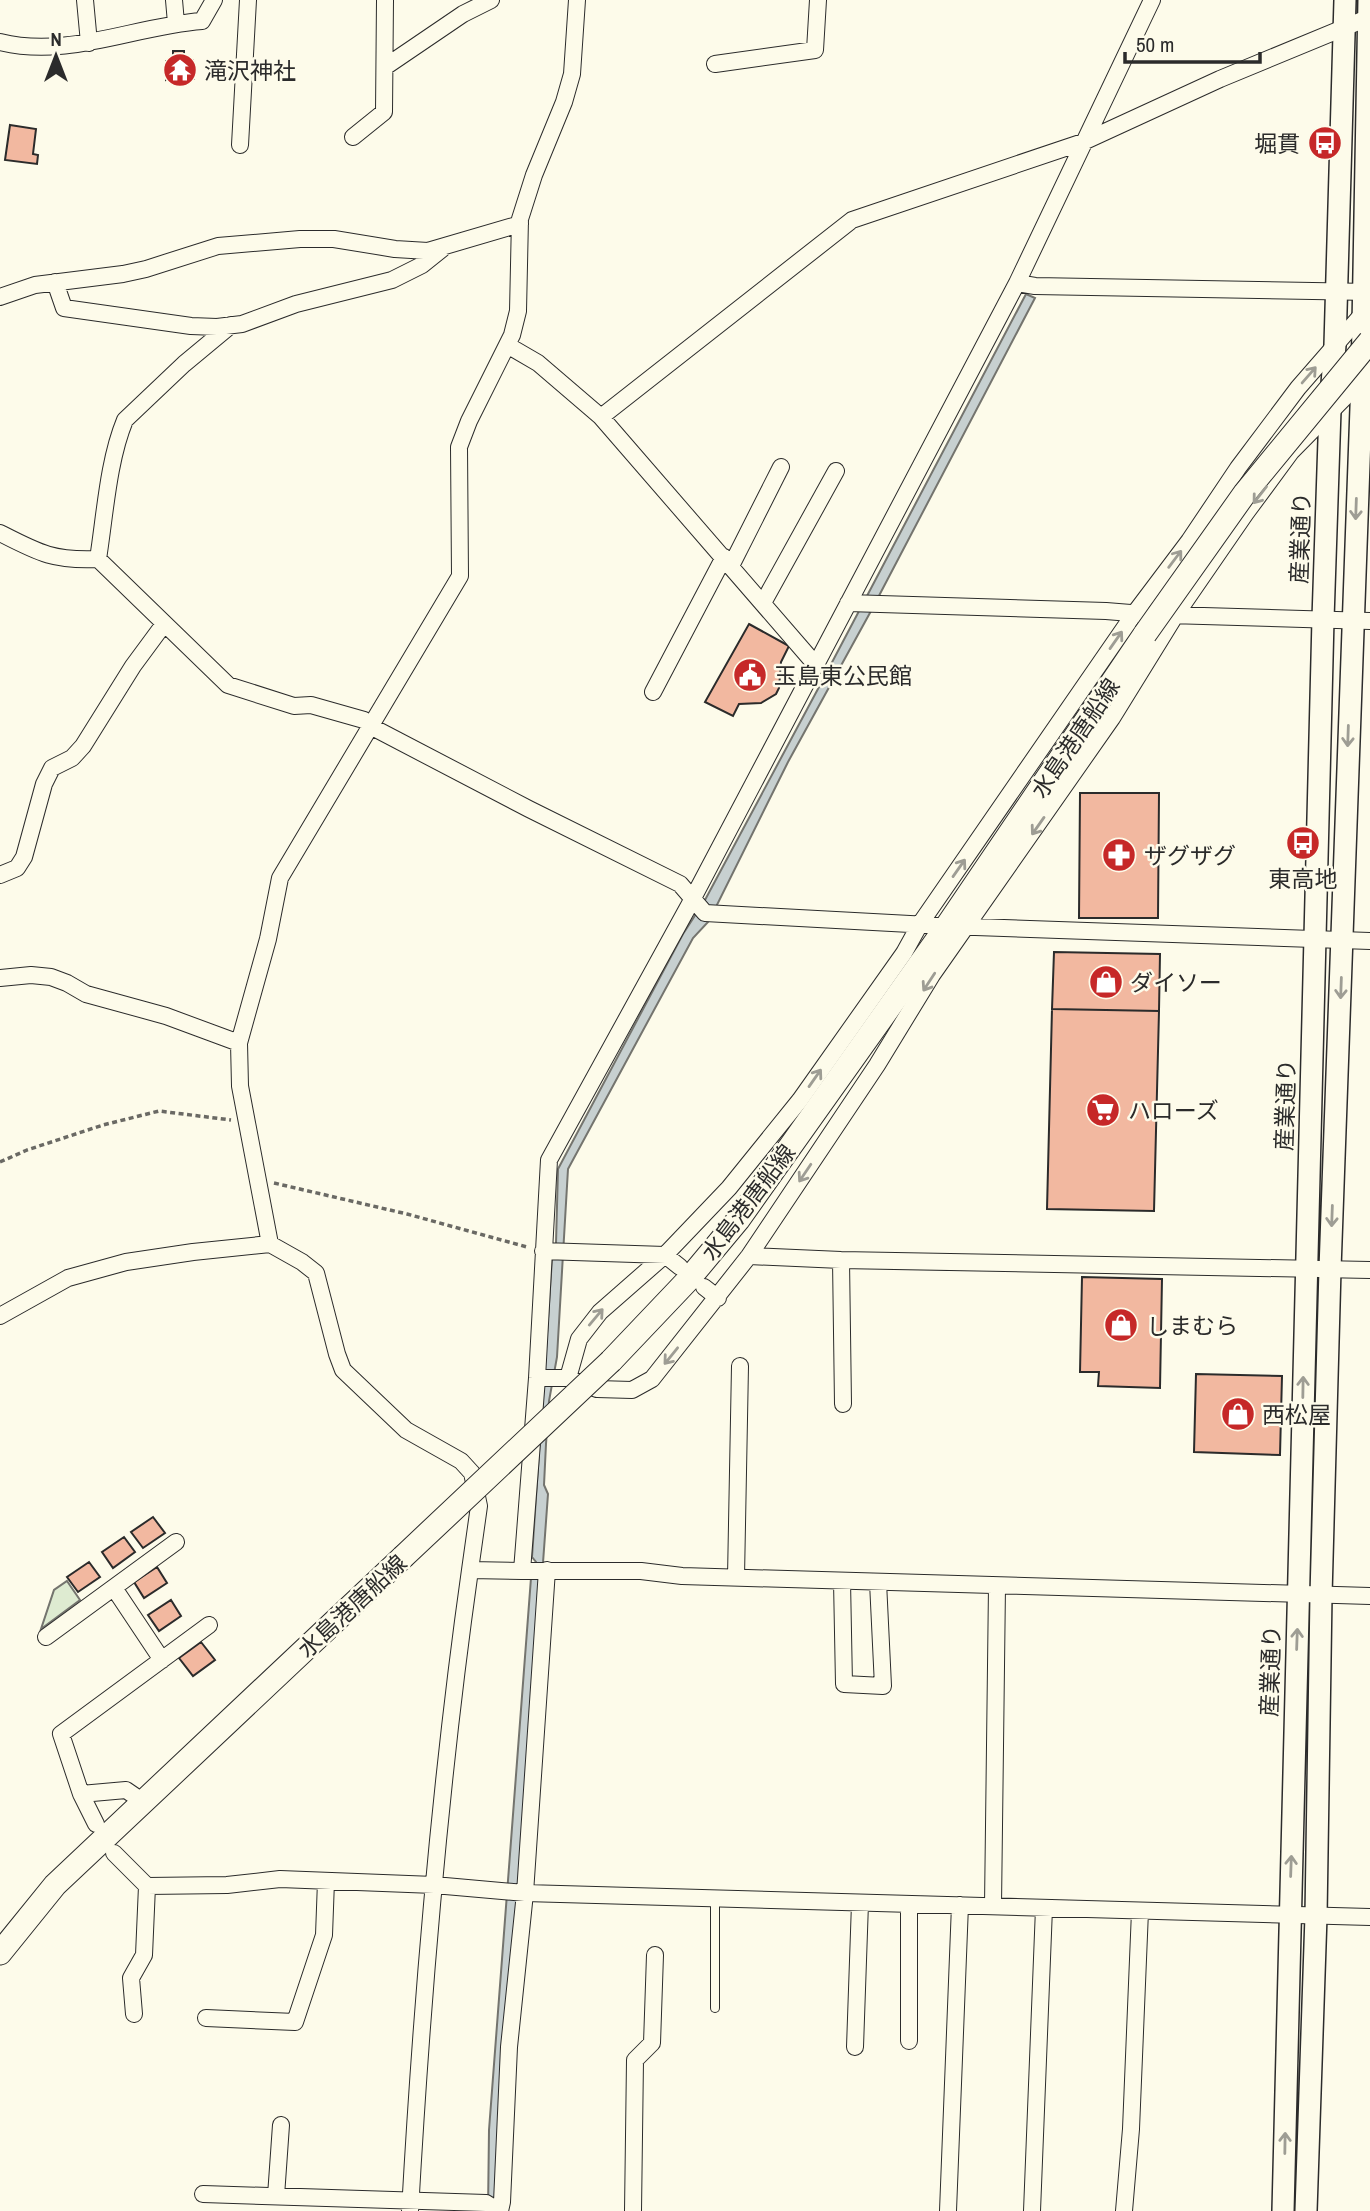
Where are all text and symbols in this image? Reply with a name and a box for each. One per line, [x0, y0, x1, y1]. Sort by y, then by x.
north arrow [21, 21, 91, 91]
scale bar [1125, 21, 1260, 65]
text: N [50, 26, 62, 52]
text: 50 m [1136, 30, 1174, 59]
temple icon: 滝沢神社 [161, 51, 199, 89]
place label: 滝沢神社 [204, 55, 296, 86]
bus stop icon: 堀貫 [1306, 124, 1344, 162]
place label: 堀貫 [1254, 128, 1300, 159]
one-way arrow [1301, 366, 1317, 384]
one-way arrow [1253, 485, 1268, 503]
street label: 産業通り [1283, 491, 1317, 585]
one-way arrow [1350, 497, 1363, 520]
one-way arrow [1168, 550, 1183, 569]
one-way arrow [1109, 631, 1123, 650]
public building icon: 玉島東公民館 [731, 656, 769, 694]
place label: 玉島東公民館 [774, 660, 912, 691]
street label: 水島港唐船線 [1024, 672, 1126, 804]
one-way arrow [1342, 725, 1355, 748]
one-way arrow [1031, 816, 1045, 835]
bus stop icon: 東高地 [1284, 824, 1322, 862]
pharmacy icon: ザグザグ [1100, 836, 1138, 874]
place label: ザグザグ [1144, 840, 1236, 871]
one-way arrow [952, 859, 966, 878]
place label: 東高地 [1269, 863, 1338, 894]
shop icon: ダイソー [1087, 963, 1125, 1001]
place label: ダイソー [1130, 967, 1222, 998]
one-way arrow [921, 971, 935, 991]
one-way arrow [1334, 977, 1347, 1000]
street label: 産業通り [1268, 1058, 1302, 1152]
one-way arrow [808, 1069, 822, 1088]
supermarket icon: ハローズ [1084, 1091, 1122, 1129]
place label: ハローズ [1128, 1095, 1219, 1126]
street label: 水島港唐船線 [694, 1138, 802, 1266]
one-way arrow [798, 1162, 812, 1182]
one-way arrow [1326, 1204, 1339, 1227]
shop icon: しまむら [1102, 1306, 1140, 1344]
one-way arrow [588, 1309, 604, 1327]
place label: しまむら [1146, 1310, 1238, 1341]
one-way arrow [663, 1347, 679, 1365]
one-way arrow [1296, 1376, 1310, 1399]
shop icon: 西松屋 [1219, 1395, 1257, 1433]
place label: 西松屋 [1262, 1399, 1331, 1430]
street label: 水島港唐船線 [291, 1548, 413, 1664]
street label: 産業通り [1253, 1624, 1287, 1718]
one-way arrow [1290, 1628, 1304, 1651]
one-way arrow [1284, 1855, 1298, 1878]
one-way arrow [1278, 2132, 1291, 2155]

